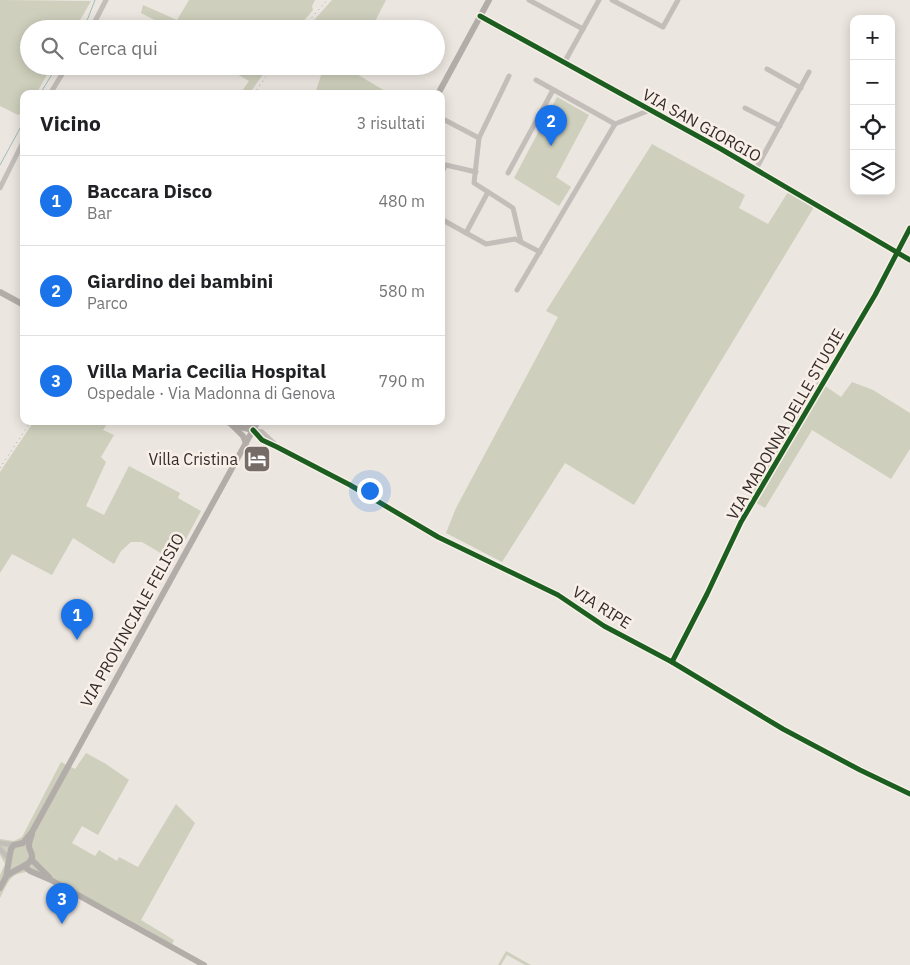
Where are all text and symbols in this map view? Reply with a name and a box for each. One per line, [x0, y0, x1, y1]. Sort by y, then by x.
map controls [850, 15, 895, 195]
button: + [850, 15, 895, 60]
search box [20, 20, 445, 75]
icon: search [38, 34, 66, 62]
text: Cerca qui [78, 36, 158, 60]
button: − [850, 60, 895, 105]
street label: VIA SAN GIORGIO [639, 84, 765, 166]
pin: 2 [535, 105, 567, 146]
button: locate [850, 105, 895, 150]
text: Vicino [40, 109, 101, 137]
text: 3 risultati [357, 113, 425, 133]
button: layers [850, 150, 895, 195]
text: Baccara Disco [87, 179, 212, 203]
text: 1 [51, 191, 61, 211]
text: 480 m [378, 191, 425, 211]
text: Bar [87, 203, 112, 223]
text: Giardino dei bambini [87, 269, 273, 293]
text: 2 [51, 281, 61, 301]
text: 580 m [378, 281, 425, 301]
text: Parco [87, 293, 128, 313]
street label: VIA MADONNA DELLE STUOIE [722, 325, 848, 523]
text: Villa Maria Cecilia Hospital [87, 359, 326, 383]
text: 3 [51, 371, 61, 391]
text: 790 m [378, 371, 425, 391]
text: Ospedale · Via Madonna di Genova [87, 383, 335, 403]
hotel icon: Villa Cristina [242, 444, 272, 474]
place label: Villa Cristina [149, 449, 238, 469]
your location [357, 478, 383, 504]
street label: VIA PROVINCIALE FELISIO [76, 529, 188, 711]
street label: VIA RIPE [569, 581, 635, 633]
pin: 1 [61, 599, 93, 640]
pin: 3 [46, 883, 78, 924]

